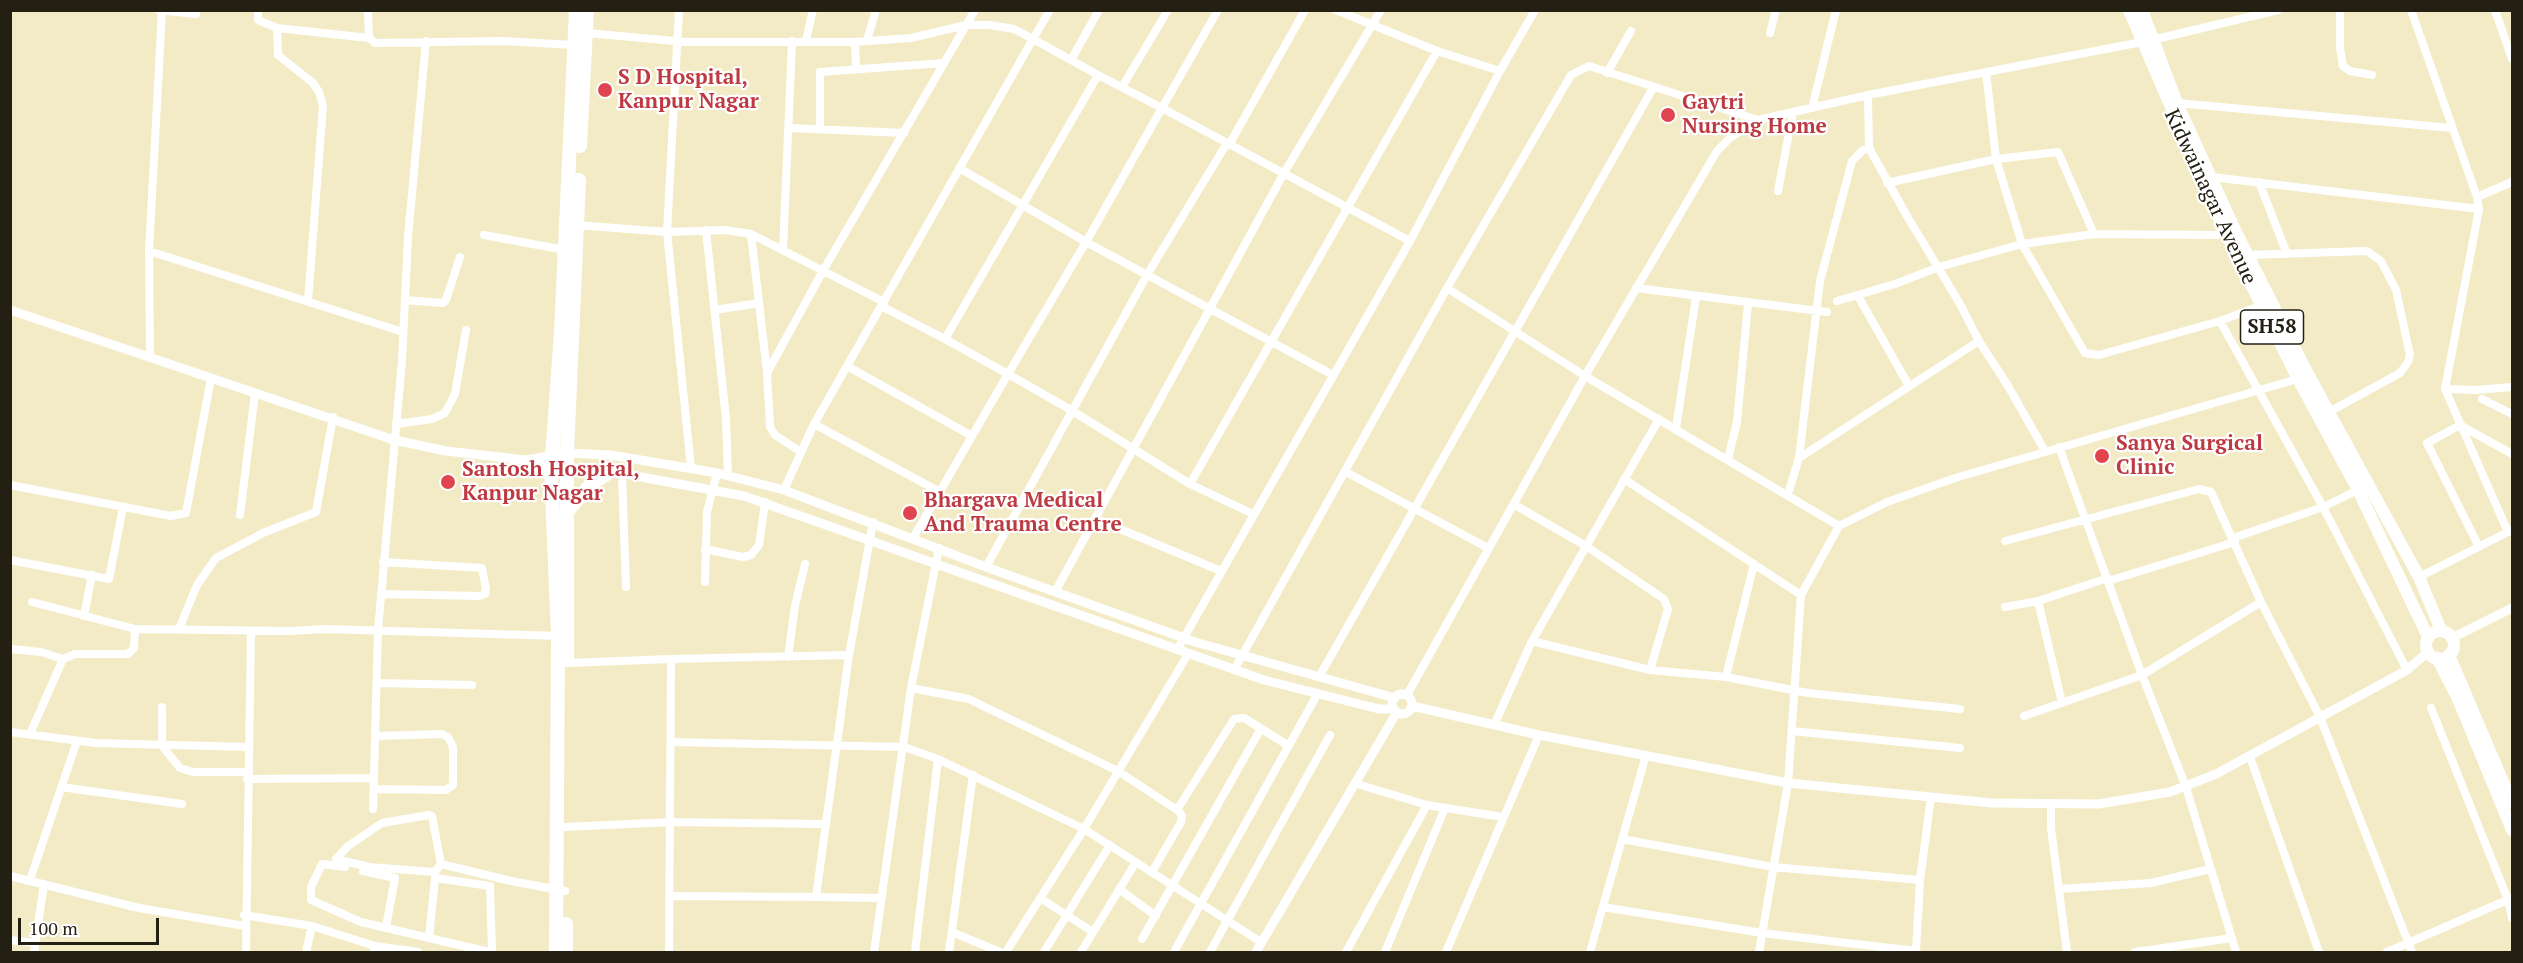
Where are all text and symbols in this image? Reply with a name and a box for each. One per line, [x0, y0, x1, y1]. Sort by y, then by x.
place label: S D Hospital, Kanpur Nagar [618, 65, 759, 115]
marker: S D Hospital, Kanpur Nagar [596, 81, 614, 99]
place label: Gaytri Nursing Home [1682, 90, 1827, 140]
street label: Kidwainagar Avenue [2158, 105, 2262, 289]
marker: Gaytri Nursing Home [1659, 106, 1677, 124]
road number: SH58 [2240, 310, 2304, 344]
place label: Sanya Surgical Clinic [2116, 431, 2263, 481]
marker: Sanya Surgical Clinic [2093, 447, 2111, 465]
place label: Santosh Hospital, Kanpur Nagar [462, 457, 640, 507]
marker: Santosh Hospital, Kanpur Nagar [439, 473, 457, 491]
place label: Bhargava Medical And Trauma Centre [924, 488, 1122, 538]
marker: Bhargava Medical And Trauma Centre [901, 504, 919, 522]
scale bar [21, 906, 162, 944]
text: 100 m [29, 916, 78, 940]

